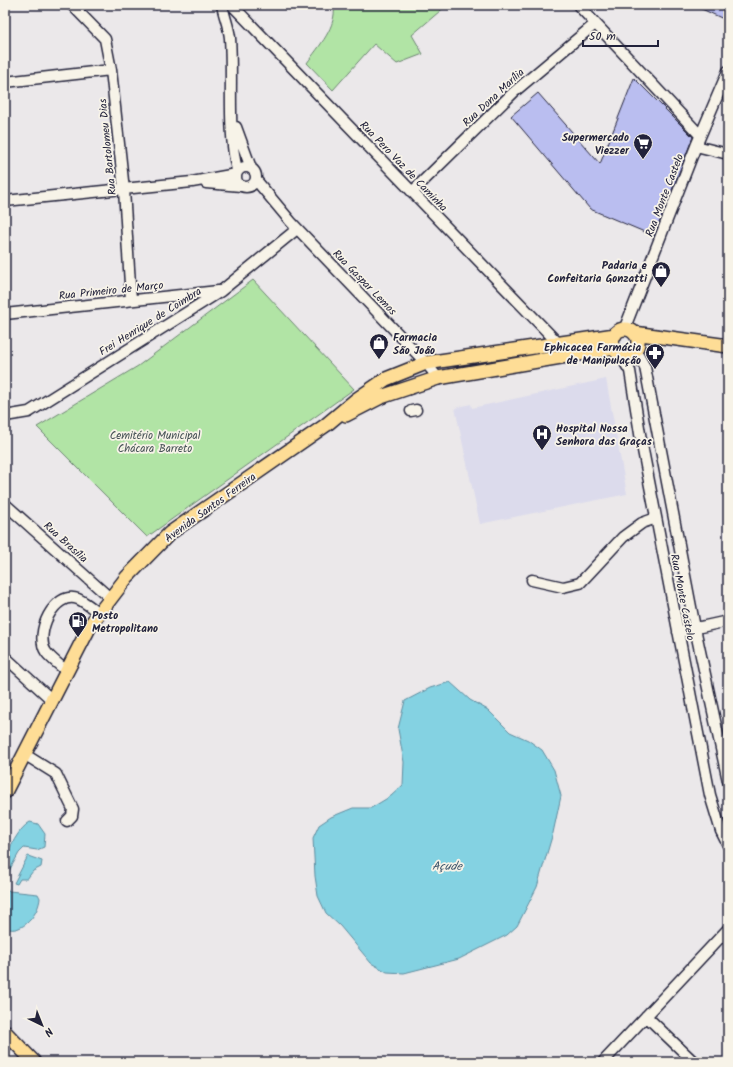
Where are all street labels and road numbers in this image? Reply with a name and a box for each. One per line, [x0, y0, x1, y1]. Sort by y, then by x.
street label: Rua Dona Marília [459, 64, 529, 131]
street label: Rua Bartolomeu Dias [94, 97, 122, 196]
street label: Rua Pero Vaz de Caminha [355, 117, 452, 216]
street label: Rua Monte Castelo [641, 151, 689, 240]
street label: Rua Gaspar Lemos [328, 246, 401, 320]
street label: Rua Primeiro de Março [58, 277, 164, 305]
street label: Frei Henrique de Coimbra [96, 283, 205, 361]
street label: Avenida Santos Ferreira [161, 468, 260, 547]
street label: Rua Brasília [39, 518, 92, 568]
street label: Rua Monte Castelo [665, 552, 699, 642]

